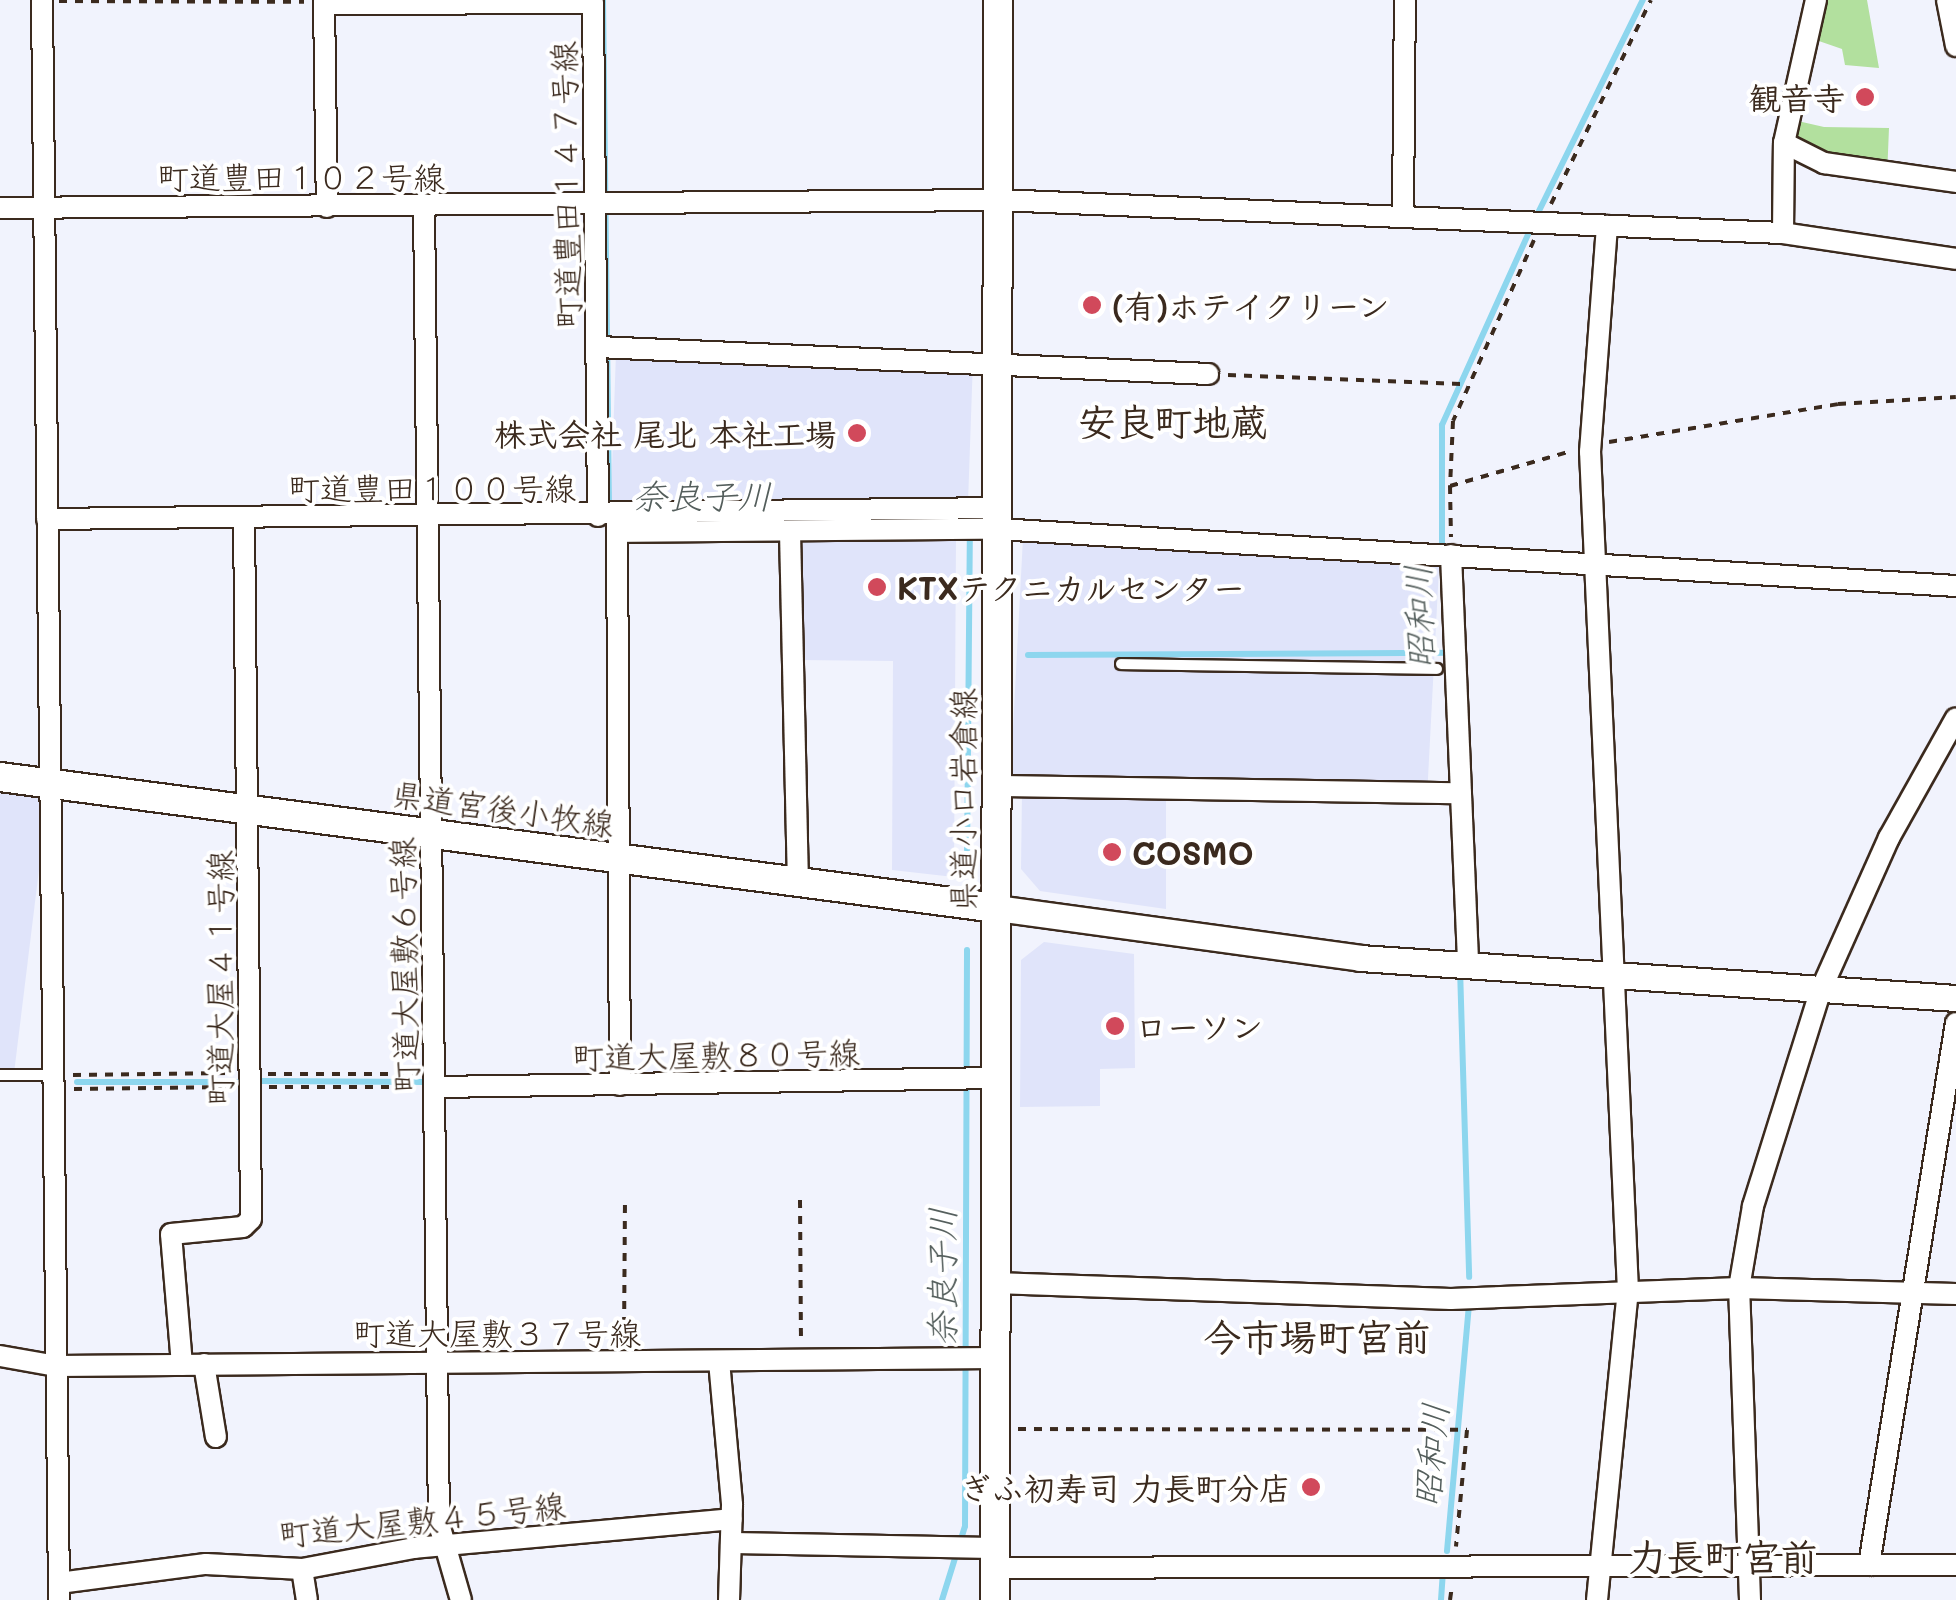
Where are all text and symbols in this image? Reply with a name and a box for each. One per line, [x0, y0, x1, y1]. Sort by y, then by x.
street label: 町道豊田１４７号線 [543, 41, 587, 329]
place label: 観音寺 [1749, 78, 1845, 116]
marker: 観音寺 [1854, 86, 1876, 108]
street label: 町道豊田１０２号線 [157, 157, 445, 195]
place label: (有)ホテイクリーン [1112, 286, 1392, 324]
marker: (有)ホテイクリーン [1081, 294, 1103, 316]
district label: 安良町地蔵 [1078, 399, 1268, 445]
place label: 株式会社 尾北 本社工場 [494, 414, 837, 452]
marker: 株式会社 尾北 本社工場 [846, 422, 868, 444]
street label: 町道豊田１００号線 [288, 468, 576, 506]
water label: 奈良子川 [632, 474, 772, 516]
water label: 昭和川 [1395, 564, 1441, 670]
place label: KTXテクニカルセンター [897, 568, 1247, 606]
marker: KTXテクニカルセンター [866, 576, 888, 598]
street label: 県道小口岩倉線 [943, 688, 981, 912]
street label: 県道宮後小牧線 [389, 773, 617, 843]
place label: COSMO [1132, 833, 1254, 871]
street label: 町道大屋敷６号線 [382, 837, 424, 1093]
marker: COSMO [1101, 841, 1123, 863]
street label: 町道大屋４１号線 [200, 850, 238, 1106]
place label: ローソン [1135, 1007, 1263, 1045]
marker: ローソン [1104, 1015, 1126, 1037]
street label: 町道大屋敷８０号線 [572, 1032, 860, 1076]
water label: 奈良子川 [920, 1207, 962, 1347]
street label: 町道大屋敷３７号線 [353, 1313, 641, 1351]
district label: 今市場町宮前 [1203, 1314, 1431, 1360]
water label: 昭和川 [1405, 1401, 1455, 1509]
place label: ぎふ初寿司 力長町分店 [959, 1468, 1291, 1506]
marker: ぎふ初寿司 力長町分店 [1300, 1476, 1322, 1498]
street label: 町道大屋敷４５号線 [277, 1485, 567, 1553]
district label: 力長町宮前 [1628, 1534, 1818, 1580]

